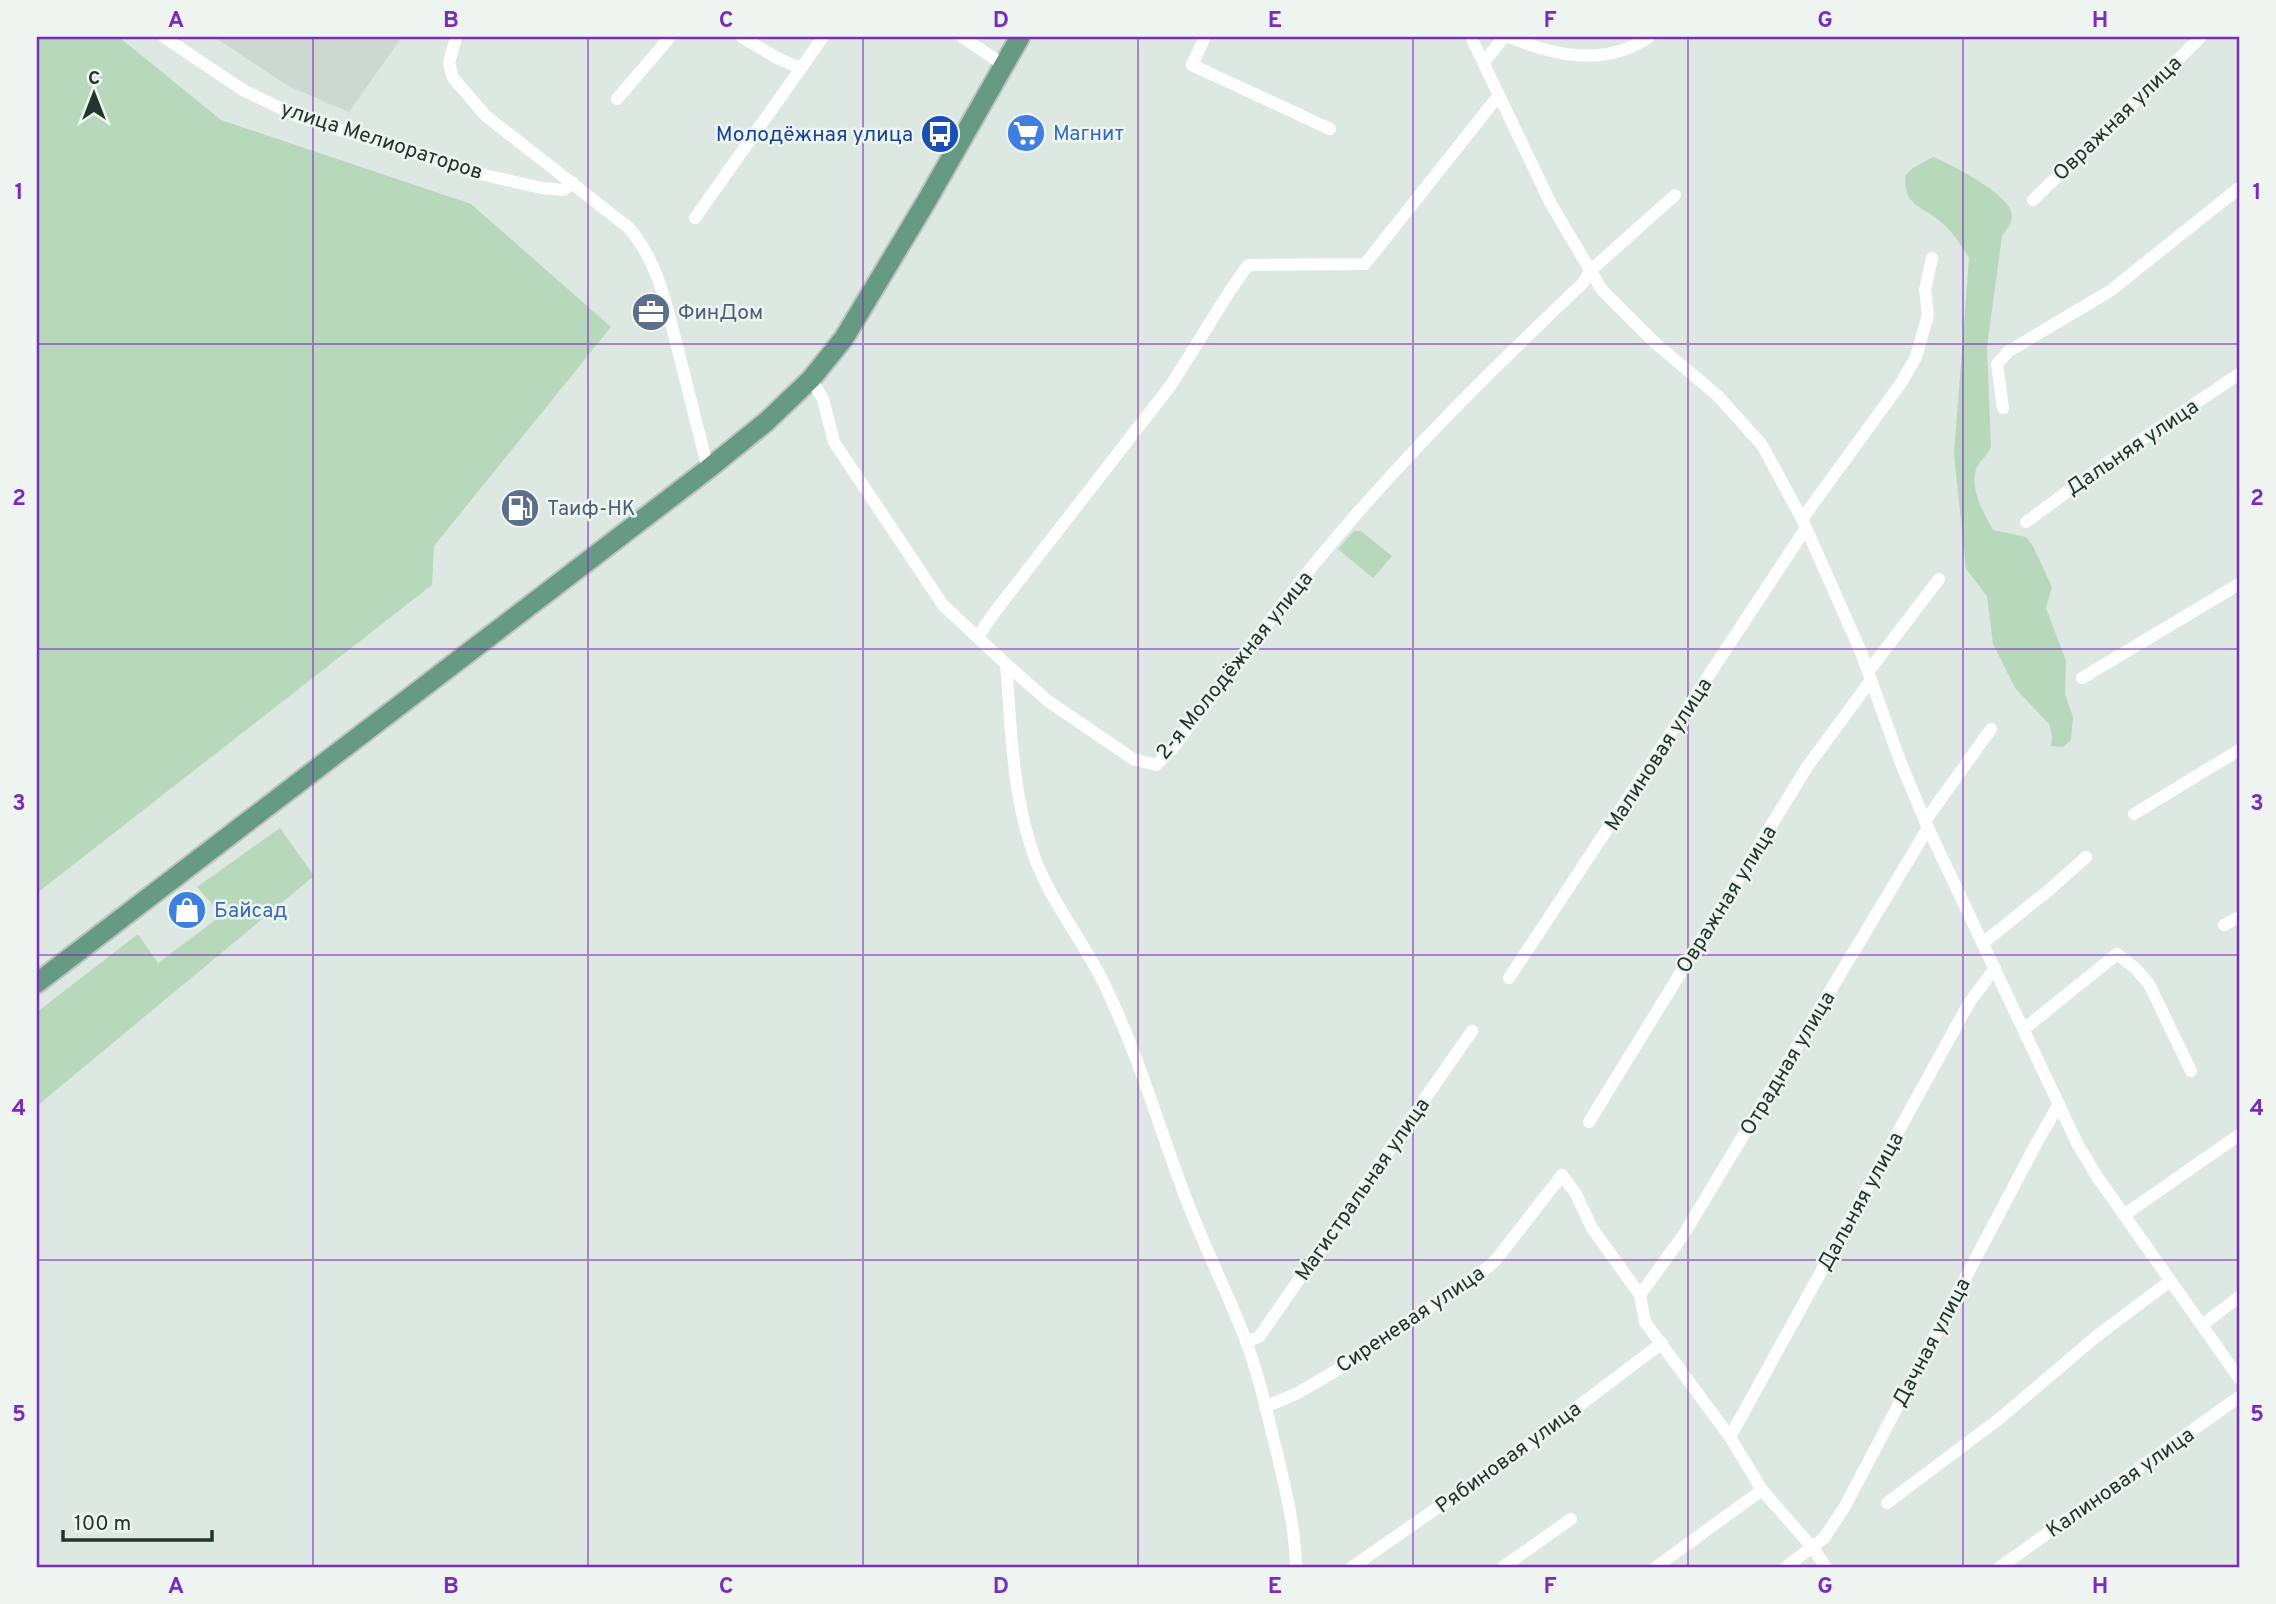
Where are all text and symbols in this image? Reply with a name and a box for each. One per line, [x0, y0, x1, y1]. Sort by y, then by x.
text: A [168, 7, 184, 36]
text: B [443, 7, 459, 36]
text: C [719, 7, 733, 36]
text: D [993, 7, 1009, 36]
text: E [1268, 7, 1282, 36]
text: F [1543, 7, 1557, 36]
text: G [1817, 7, 1833, 36]
text: H [2092, 7, 2108, 36]
street label: Овражная улица [2048, 51, 2188, 188]
north arrow [60, 60, 130, 130]
text: С [88, 67, 100, 91]
street label: улица Мелиораторов [277, 96, 486, 187]
supermarket icon: Магнит [1005, 112, 1047, 154]
bus stop icon: Молодёжная улица [919, 113, 961, 155]
place label: Магнит [1053, 121, 1124, 148]
place label: Молодёжная улица [716, 122, 913, 149]
text: 1 [14, 179, 24, 208]
text: 1 [2252, 179, 2262, 208]
office icon: ФинДом [630, 291, 672, 333]
place label: ФинДом [678, 300, 763, 327]
street label: Дальняя улица [2061, 394, 2204, 503]
text: 2 [12, 485, 26, 514]
text: 2 [2250, 485, 2264, 514]
fuel station icon: Таиф-НК [499, 487, 541, 529]
place label: Таиф-НК [547, 496, 636, 523]
street label: 2-я Молодёжная улица [1151, 566, 1320, 766]
street label: Малиновая улица [1600, 673, 1719, 837]
text: 3 [12, 790, 26, 819]
text: 3 [2250, 790, 2264, 819]
street label: Овражная улица [1671, 821, 1784, 979]
shop icon: Байсад [166, 889, 208, 931]
place label: Байсад [214, 898, 288, 925]
street label: Отрадная улица [1735, 987, 1842, 1141]
street label: Магистральная улица [1290, 1093, 1437, 1287]
text: 4 [12, 1095, 26, 1124]
text: 4 [2250, 1095, 2264, 1124]
street label: Дальняя улица [1812, 1128, 1911, 1276]
street label: Сиреневая улица [1331, 1261, 1490, 1380]
street label: Дачная улица [1887, 1274, 1978, 1412]
street label: Рябиновая улица [1431, 1396, 1587, 1520]
text: 5 [12, 1401, 26, 1430]
text: 5 [2250, 1401, 2264, 1430]
street label: Калиновая улица [2041, 1422, 2200, 1544]
scale bar [63, 1499, 212, 1543]
text: 100 m [74, 1511, 131, 1538]
text: A [168, 1573, 184, 1602]
text: B [443, 1573, 459, 1602]
text: C [719, 1573, 733, 1602]
text: D [993, 1573, 1009, 1602]
text: E [1268, 1573, 1282, 1602]
text: F [1543, 1573, 1557, 1602]
text: G [1817, 1573, 1833, 1602]
text: H [2092, 1573, 2108, 1602]

